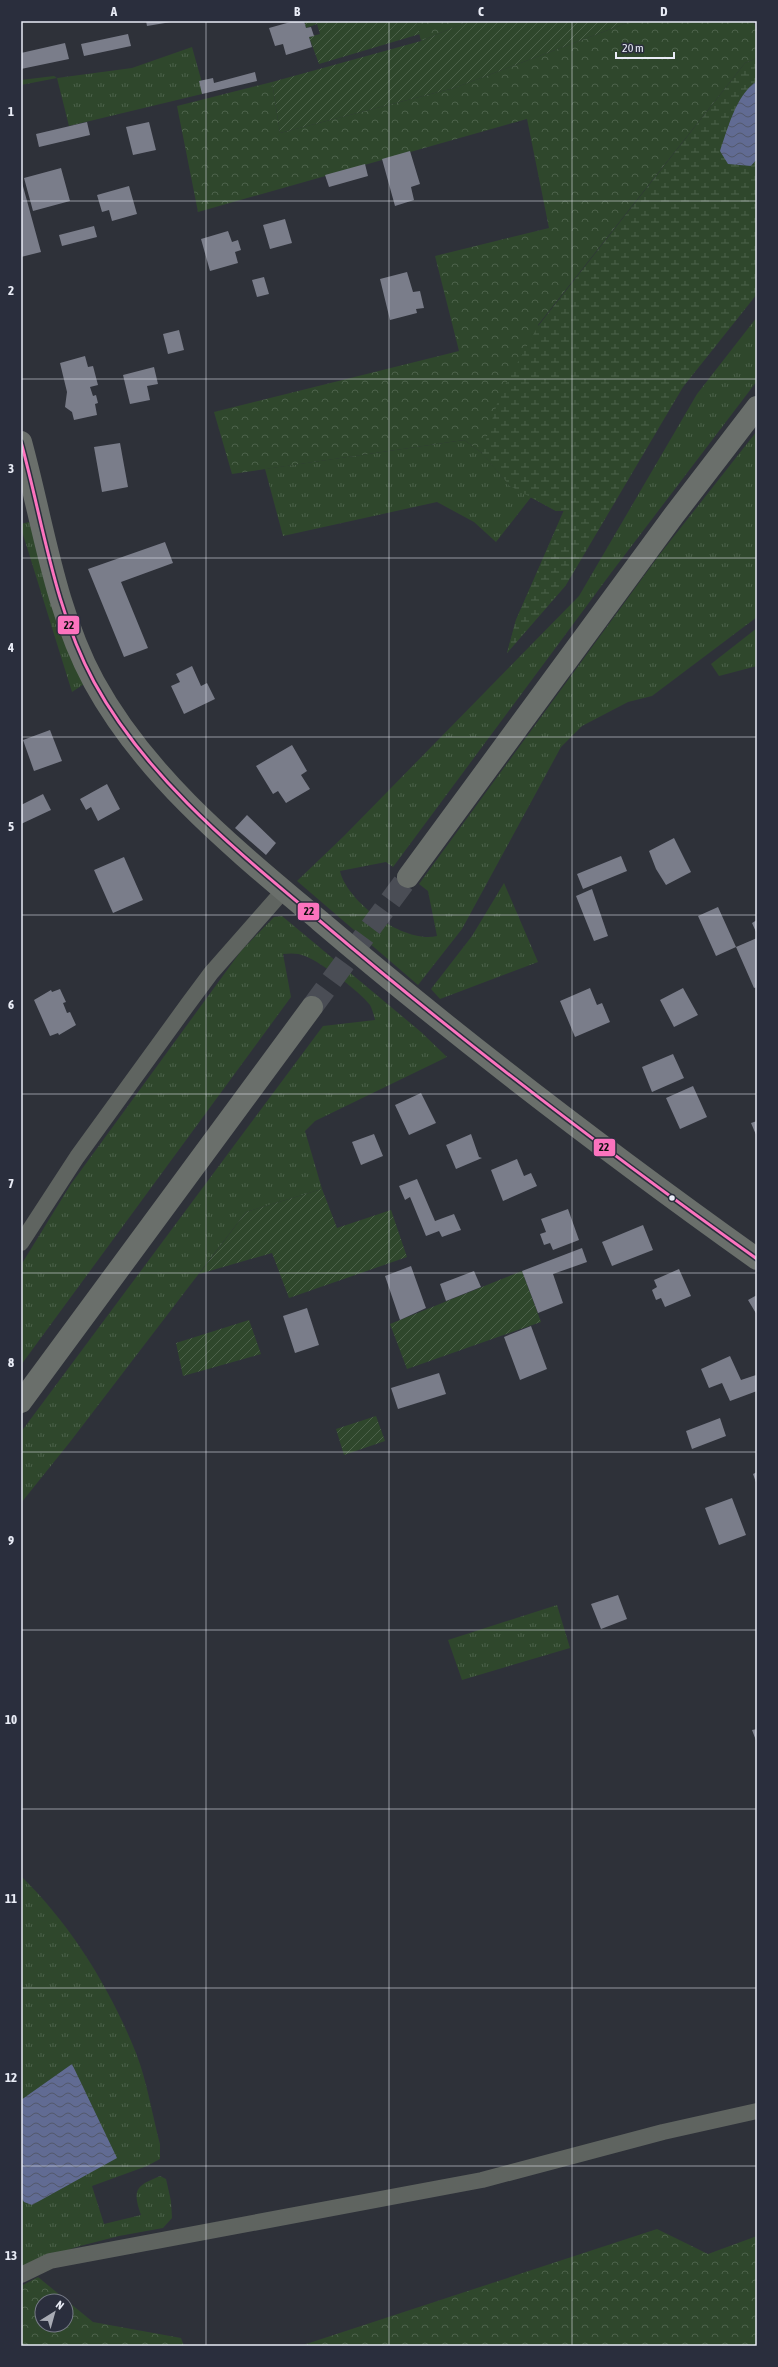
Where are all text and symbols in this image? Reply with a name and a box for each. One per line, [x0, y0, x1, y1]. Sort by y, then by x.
text: A [110, 4, 118, 19]
text: B [294, 4, 301, 19]
text: C [478, 4, 484, 19]
text: D [660, 4, 668, 19]
scale bar [616, 34, 674, 60]
text: 20 m [622, 41, 644, 55]
text: 1 [8, 104, 14, 119]
text: 2 [8, 283, 14, 298]
text: 3 [8, 461, 14, 476]
line badge: 22 [57, 615, 80, 635]
text: 22 [64, 619, 74, 631]
text: 4 [7, 640, 14, 655]
text: 5 [8, 819, 14, 834]
line badge: 22 [297, 902, 320, 921]
text: 22 [304, 905, 314, 917]
text: 6 [8, 997, 14, 1012]
line badge: 22 [593, 1138, 616, 1157]
text: 22 [599, 1141, 609, 1153]
text: 7 [8, 1176, 14, 1191]
unlabelled marker [667, 1193, 677, 1203]
text: 8 [8, 1355, 14, 1370]
text: 9 [8, 1533, 14, 1548]
text: 10 [5, 1712, 17, 1727]
text: 11 [5, 1891, 17, 1906]
text: 12 [5, 2070, 17, 2085]
text: 13 [5, 2248, 17, 2263]
north arrow [34, 2293, 74, 2333]
text: N [54, 2298, 66, 2312]

